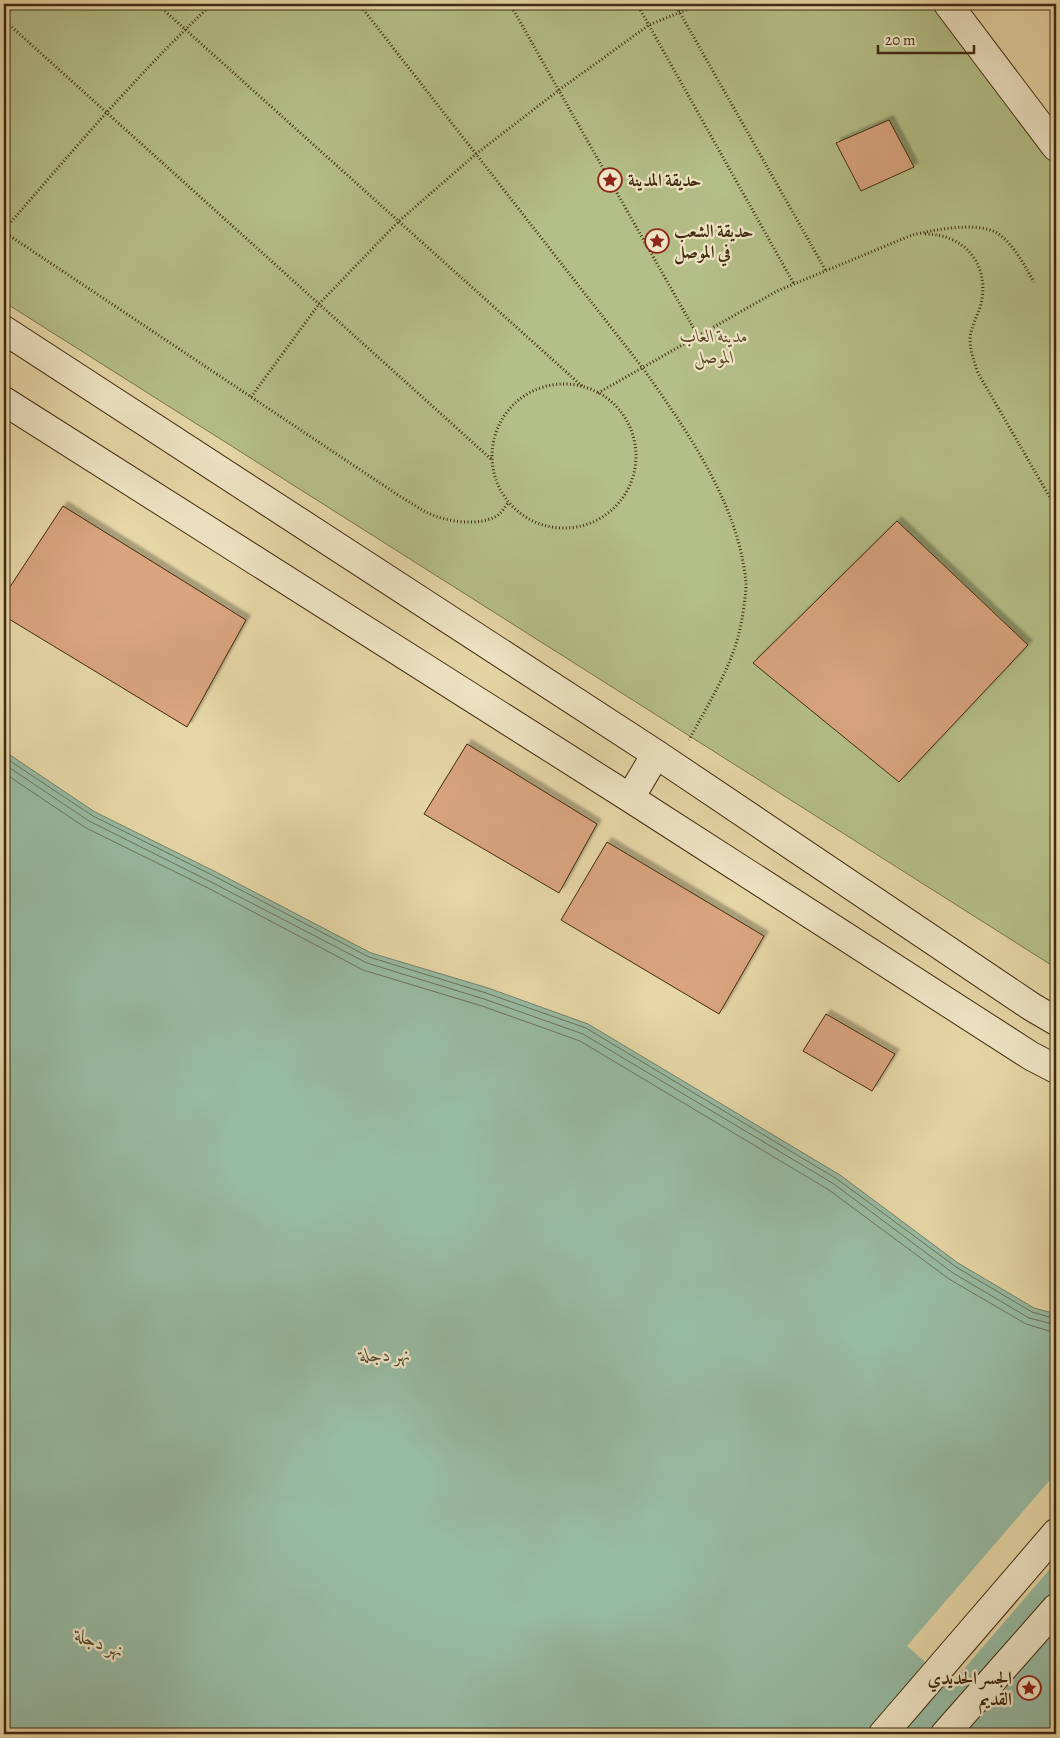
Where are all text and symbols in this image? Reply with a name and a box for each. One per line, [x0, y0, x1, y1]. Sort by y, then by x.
scale bar [878, 22, 974, 54]
text: 20 m [885, 30, 916, 50]
place icon: حديقة المدينة [597, 167, 623, 193]
place label: حديقة المدينة [628, 168, 702, 192]
place label: حديقة الشعب في الموصل [674, 219, 753, 267]
place icon: حديقة الشعب في الموصل [644, 228, 670, 254]
park label: مدينة العاب الموصل [680, 324, 748, 370]
water label: نهر دجلة [356, 1342, 411, 1368]
water label: نهر دجلة [68, 1621, 128, 1664]
place label: الجسر الحديدي القديم [928, 1666, 1012, 1715]
place icon: الجسر الحديدي القديم [1016, 1675, 1042, 1701]

